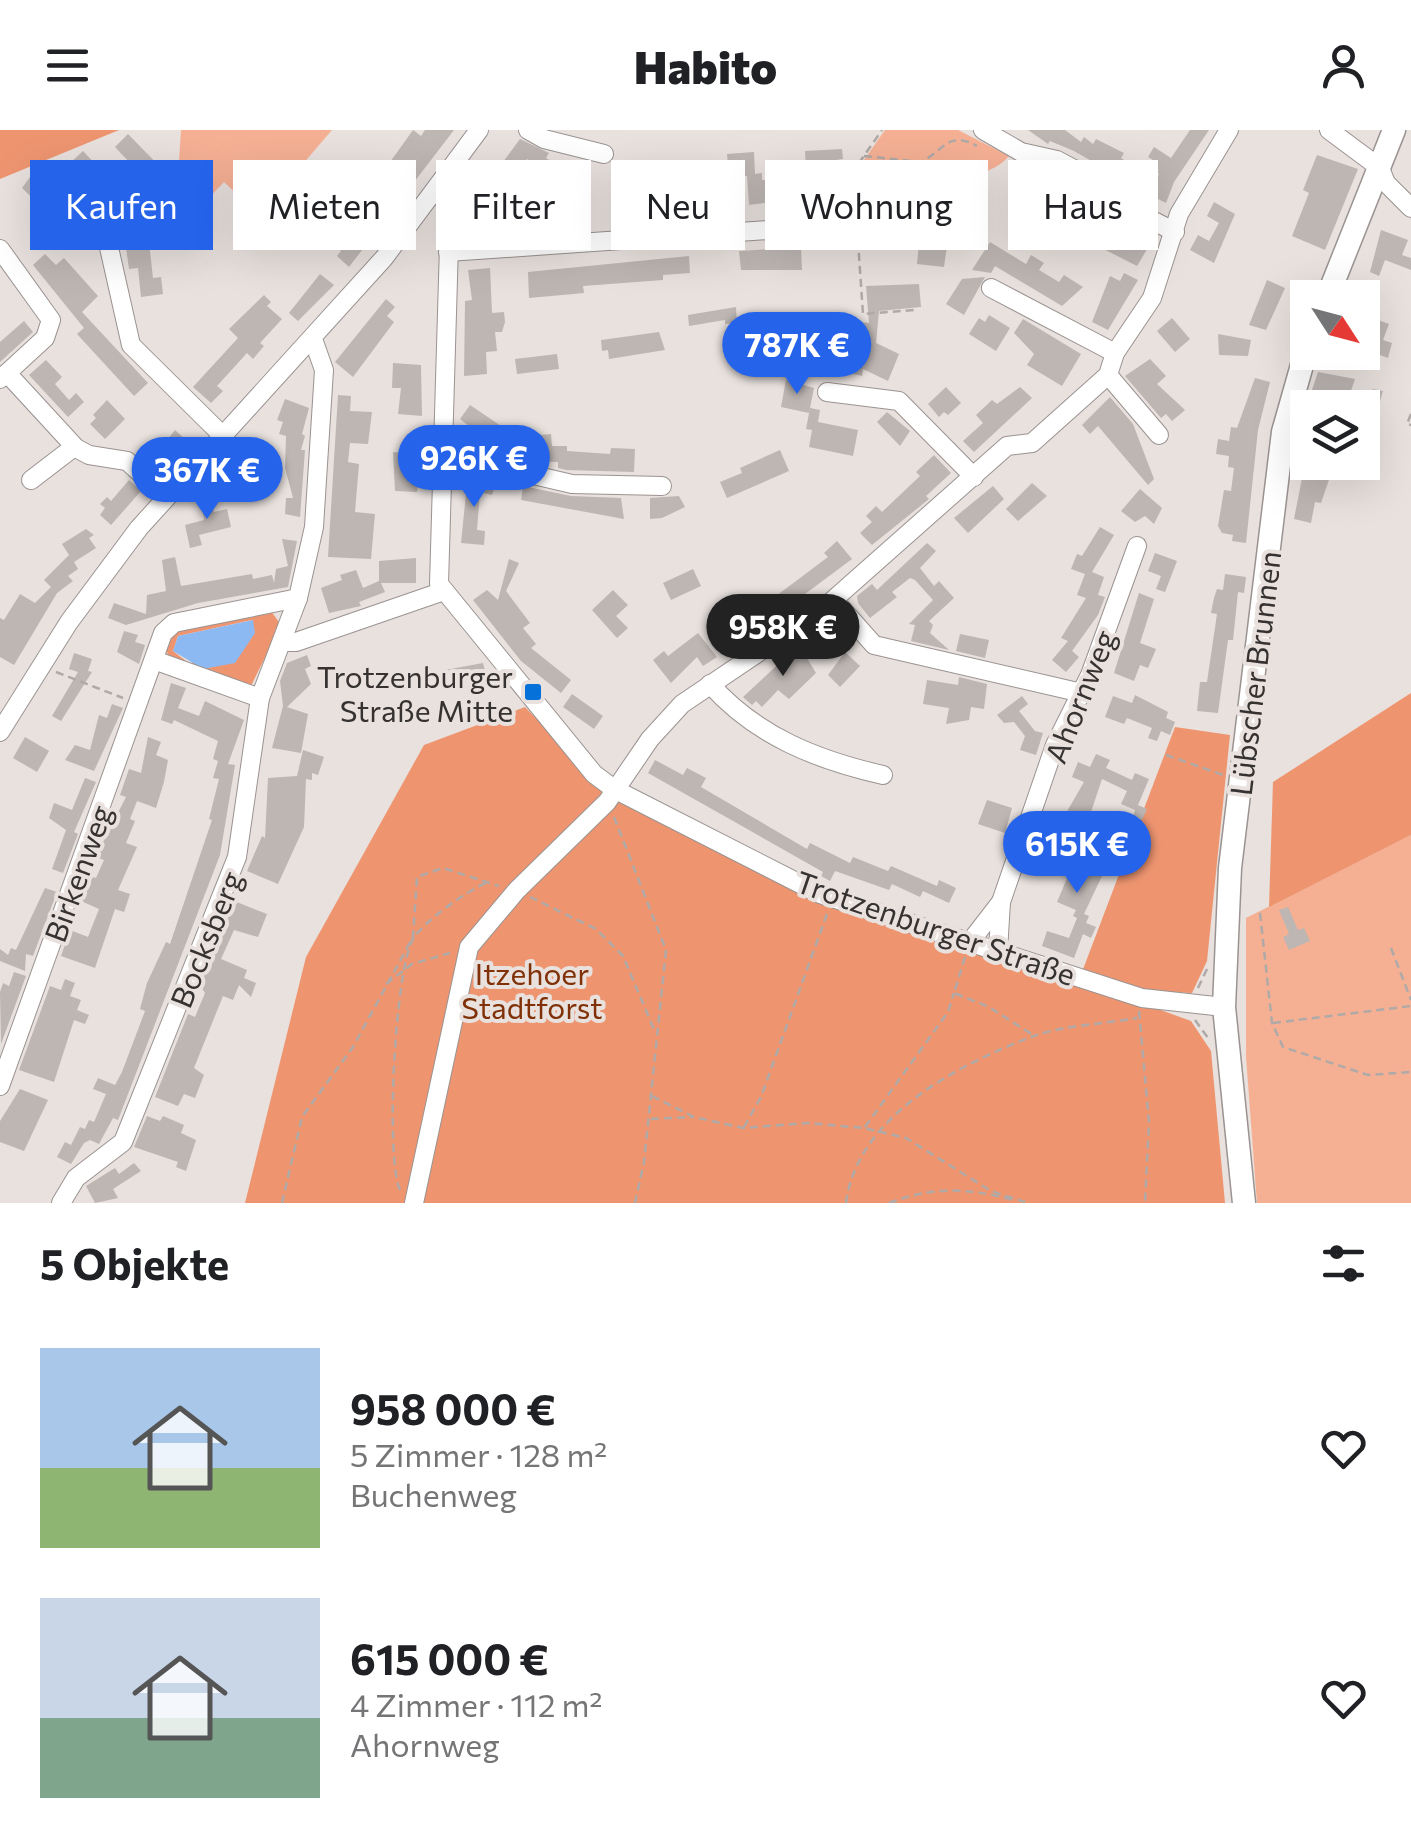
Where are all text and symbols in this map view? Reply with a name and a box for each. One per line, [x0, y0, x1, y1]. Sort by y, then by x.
icon: menu [40, 38, 95, 93]
text: Habito [634, 38, 777, 93]
icon: person [1316, 38, 1371, 93]
chip: Kaufen [30, 160, 213, 250]
chip: Mieten [233, 160, 416, 250]
chip: Filter [436, 160, 591, 250]
chip: Neu [611, 160, 745, 250]
chip: Wohnung [765, 160, 988, 250]
chip: Haus [1008, 160, 1158, 250]
north arrow [1290, 280, 1380, 370]
map controls [1290, 280, 1380, 480]
pin: 787K € [716, 312, 878, 397]
text: 787K € [744, 324, 850, 364]
button: layers [1290, 390, 1380, 480]
pin: 926K € [393, 425, 555, 510]
pin: 367K € [126, 437, 288, 522]
text: 926K € [420, 437, 528, 477]
text: 367K € [154, 449, 260, 489]
street label: Lübscher Brunnen [1221, 549, 1287, 797]
pin: 958K € [702, 594, 864, 679]
text: 958K € [728, 606, 838, 646]
street label: Ahornweg [1036, 624, 1122, 768]
place label: Trotzenburger Straße Mitte [317, 657, 513, 728]
marker: Trotzenburger Straße Mitte [522, 681, 544, 703]
street label: Birkenweg [35, 800, 119, 946]
pin: 615K € [996, 811, 1158, 896]
text: 615K € [1025, 823, 1129, 863]
street label: Trotzenburger Straße [791, 862, 1081, 992]
street label: Bocksberg [161, 865, 249, 1013]
park label: Itzehoer Stadtforst [461, 954, 603, 1025]
icon: filters [1316, 1236, 1371, 1291]
text: 5 Objekte [40, 1237, 229, 1289]
text: 958 000 € [350, 1382, 556, 1434]
icon: home [120, 1388, 240, 1508]
icon: heart [1316, 1421, 1371, 1476]
text: 5 Zimmer · 128 m² [350, 1434, 607, 1474]
text: Buchenweg [350, 1474, 517, 1514]
text: 615 000 € [350, 1632, 549, 1684]
icon: home [120, 1638, 240, 1758]
icon: heart [1316, 1671, 1371, 1726]
text: 4 Zimmer · 112 m² [350, 1684, 602, 1724]
text: Ahornweg [350, 1724, 500, 1764]

